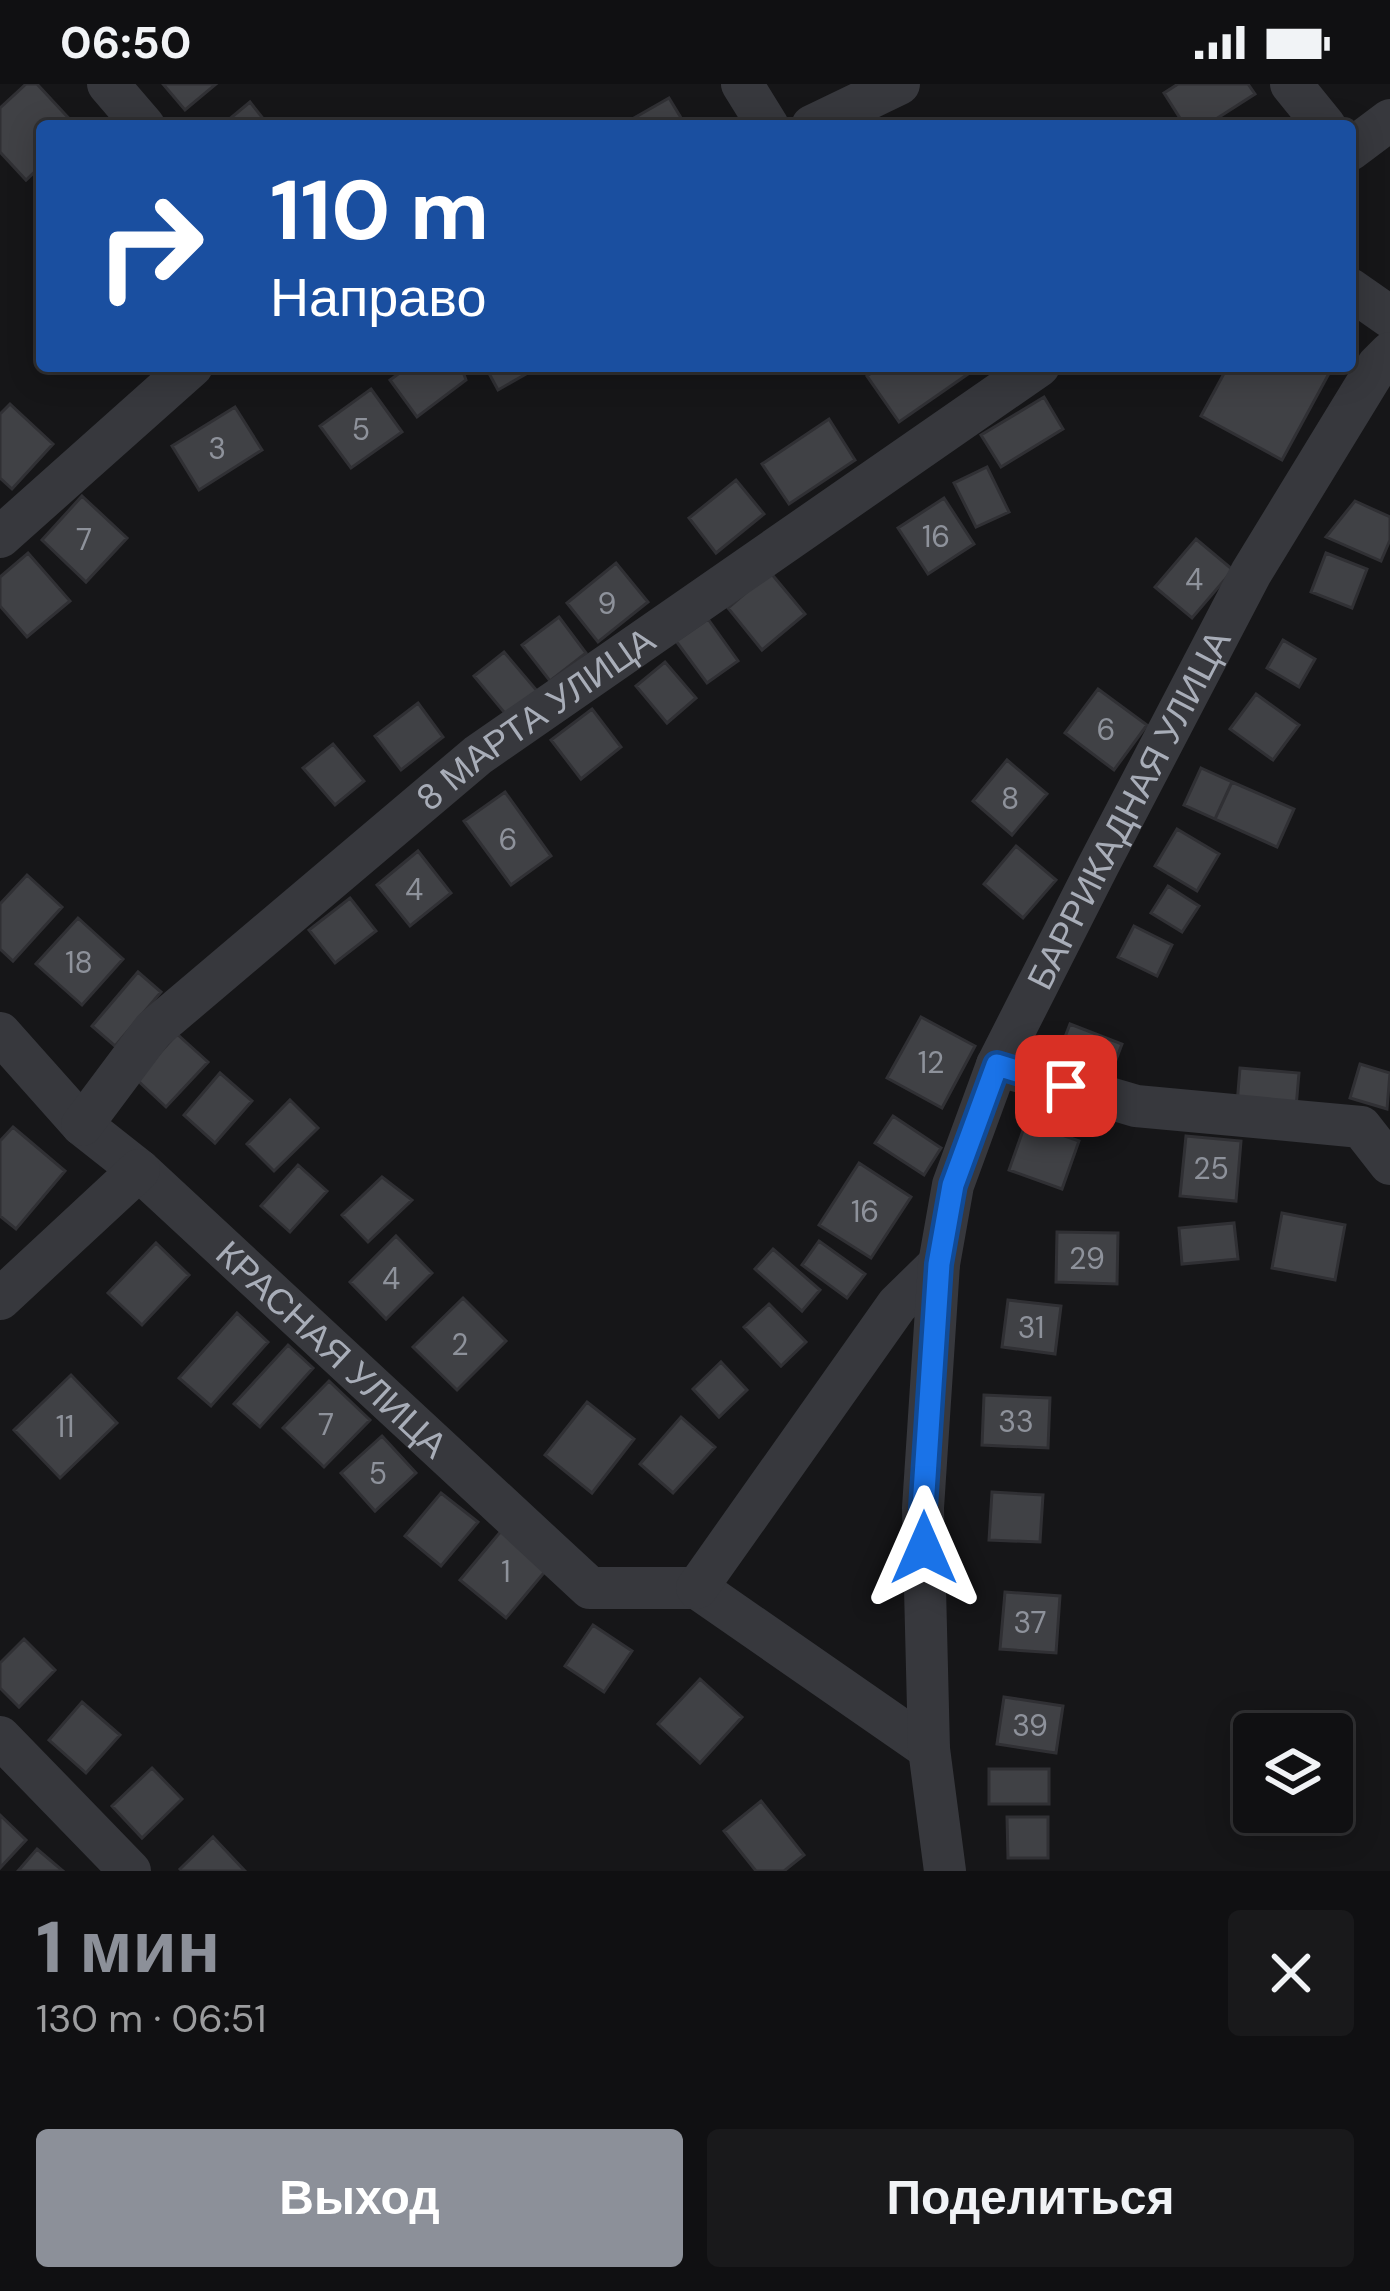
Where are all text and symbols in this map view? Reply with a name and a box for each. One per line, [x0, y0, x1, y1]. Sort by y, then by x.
text: 06:50 [60, 13, 191, 72]
text: 110 m [270, 156, 489, 265]
icon: right [72, 168, 228, 324]
text: Направо [270, 262, 486, 333]
house number: 5 [352, 410, 370, 449]
house number: 3 [208, 429, 226, 468]
house number: 16 [922, 517, 950, 556]
house number: 7 [76, 520, 92, 559]
house number: 4 [1185, 560, 1203, 599]
house number: 9 [598, 584, 616, 623]
street label: 8 МАРТА УЛИЦА [406, 616, 664, 821]
street label: БАРРИКАДНАЯ УЛИЦА [1016, 622, 1241, 997]
house number: 6 [1097, 710, 1115, 749]
house number: 8 [1001, 779, 1019, 818]
house number: 6 [499, 820, 517, 859]
house number: 4 [405, 870, 423, 909]
house number: 18 [65, 943, 93, 982]
pin [1015, 1035, 1117, 1137]
house number: 12 [918, 1043, 944, 1082]
icon: arrive [1033, 1053, 1099, 1119]
house number: 25 [1193, 1149, 1229, 1188]
house number: 16 [851, 1192, 879, 1231]
street label: КРАСНАЯ УЛИЦА [206, 1230, 458, 1468]
house number: 29 [1069, 1239, 1105, 1278]
house number: 4 [382, 1259, 400, 1298]
house number: 31 [1018, 1308, 1044, 1347]
house number: 2 [451, 1325, 469, 1364]
house number: 33 [998, 1402, 1034, 1441]
house number: 7 [318, 1405, 334, 1444]
house number: 11 [56, 1407, 74, 1446]
house number: 5 [369, 1454, 387, 1493]
position arrow [861, 1485, 987, 1611]
house number: 1 [501, 1552, 511, 1591]
house number: 37 [1013, 1603, 1047, 1642]
house number: 39 [1012, 1706, 1048, 1745]
map controls [1233, 1713, 1353, 1833]
button: layers [1233, 1713, 1353, 1833]
text: 1 мин [36, 1901, 220, 1994]
button: close [1228, 1910, 1354, 2036]
text: 130 m · 06:51 [36, 1993, 267, 2044]
button: Выход [36, 2129, 683, 2267]
button: Поделиться [707, 2129, 1354, 2267]

